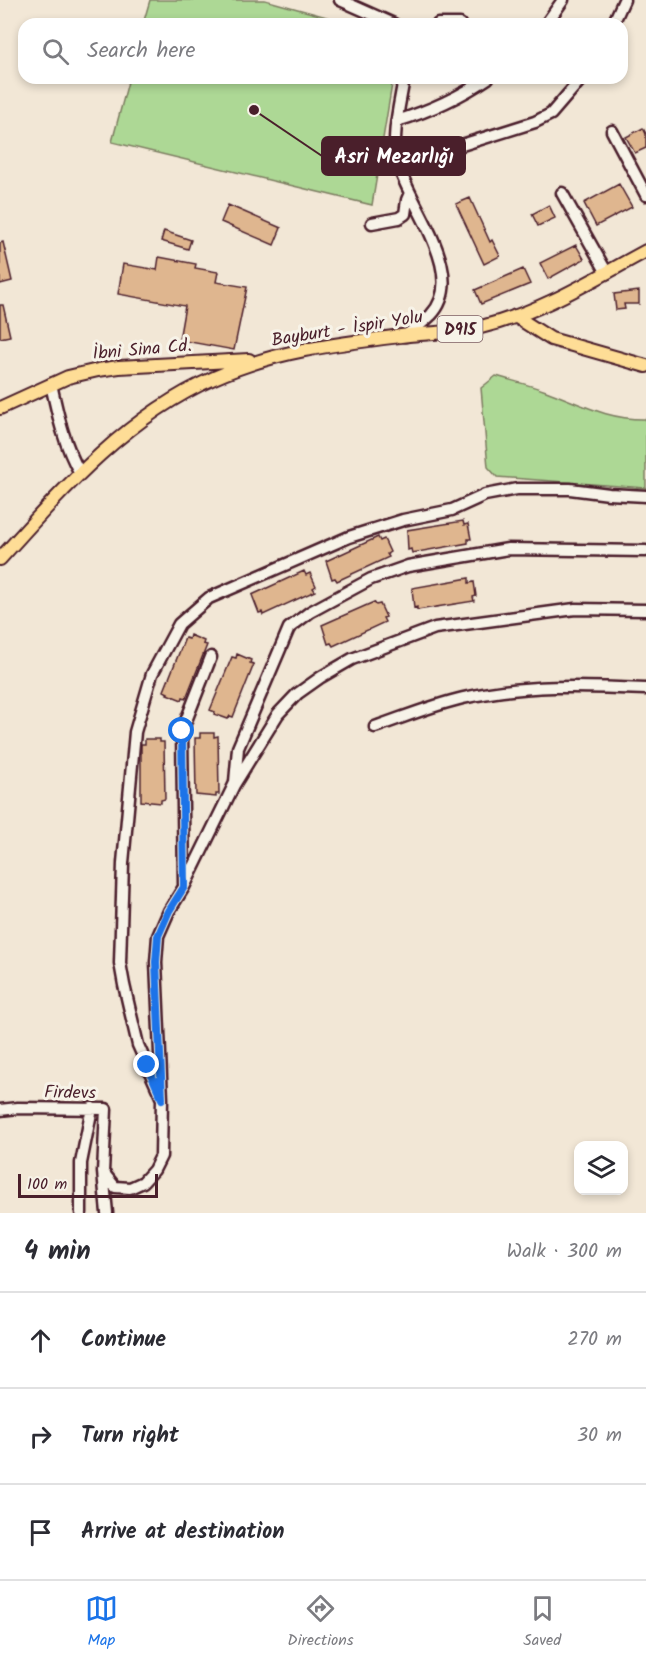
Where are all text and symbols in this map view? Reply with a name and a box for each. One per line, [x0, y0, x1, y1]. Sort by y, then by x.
search box [18, 18, 628, 84]
text: Search here [87, 34, 195, 69]
icon: search [39, 35, 72, 68]
callout: Asri Mezarlığı [322, 137, 465, 175]
text: Asri Mezarlığı [334, 142, 454, 174]
street label: Bayburt - İspir Yolu [269, 303, 425, 356]
road number: D915 [438, 316, 482, 342]
street label: İbni Sina Cd. [91, 332, 193, 369]
route start [168, 717, 194, 743]
route end [133, 1051, 159, 1077]
street label: Firdevs [44, 1079, 97, 1108]
map controls [574, 1141, 628, 1195]
button: layers [574, 1141, 628, 1195]
scale bar [18, 1171, 158, 1198]
text: 100 m [27, 1172, 67, 1197]
text: 4 min [24, 1231, 91, 1273]
text: Walk · 300 m [507, 1236, 622, 1268]
text: Continue [81, 1323, 166, 1358]
icon: ahead [24, 1324, 57, 1357]
text: 270 m [567, 1324, 622, 1356]
text: Turn right [81, 1419, 179, 1454]
icon: right [24, 1420, 57, 1453]
text: 30 m [577, 1420, 622, 1452]
text: Arrive at destination [81, 1515, 284, 1550]
icon: arrive [24, 1516, 57, 1549]
tab: Map [85, 1592, 118, 1653]
tab: Directions [287, 1592, 354, 1653]
tab: Saved [523, 1592, 561, 1653]

